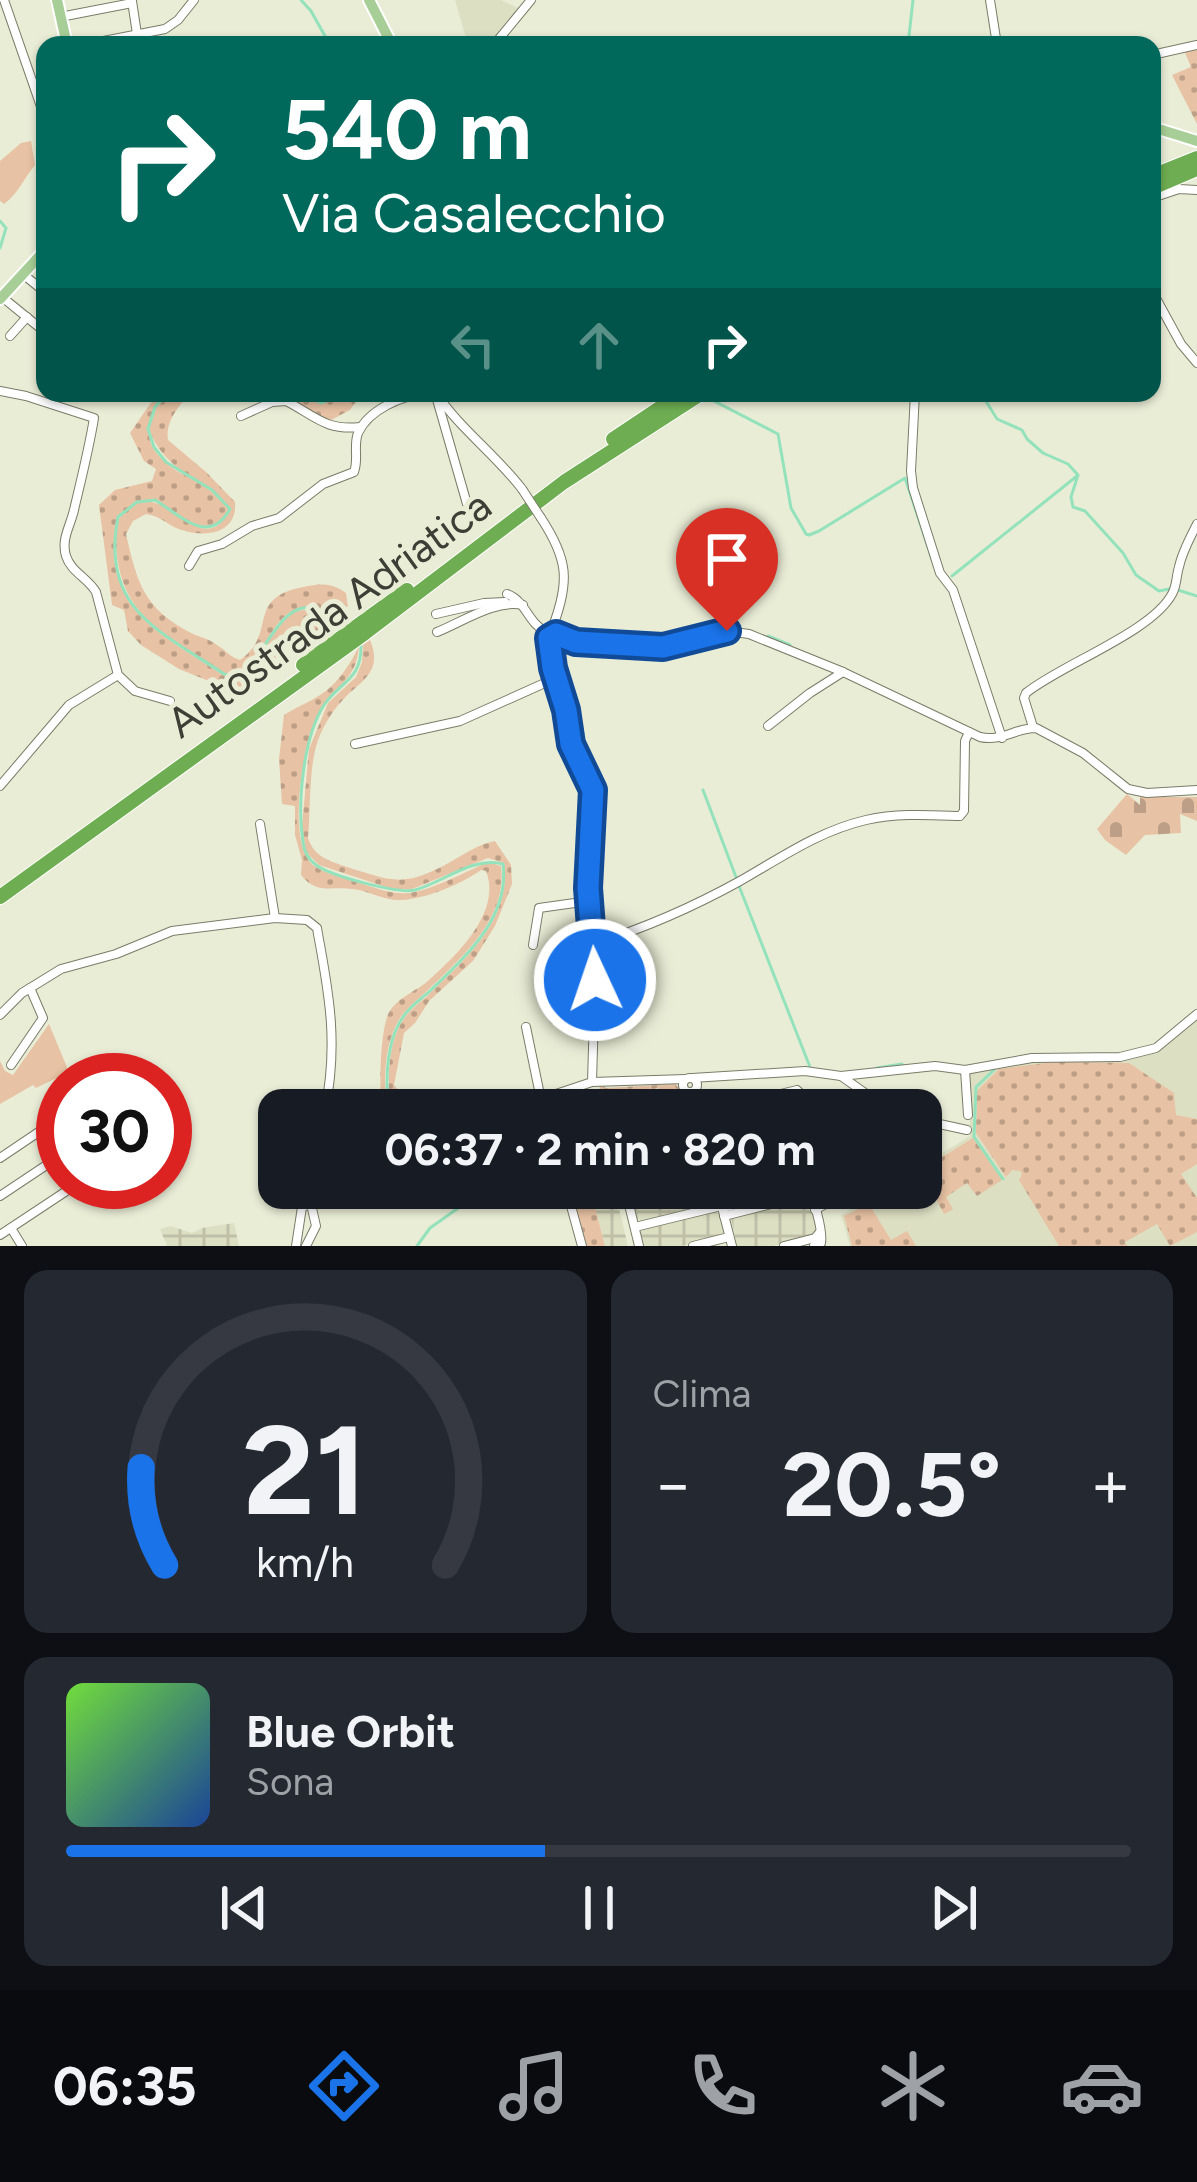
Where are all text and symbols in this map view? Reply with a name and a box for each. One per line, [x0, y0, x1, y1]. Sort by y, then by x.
text: 540 m [282, 79, 532, 180]
icon: right [84, 84, 240, 240]
text: Via Casalecchio [282, 181, 666, 246]
icon: left [440, 312, 506, 378]
icon: ahead [566, 312, 632, 378]
icon: right [692, 312, 758, 378]
street label: Autostrada Adriatica [157, 480, 501, 748]
pin [676, 508, 778, 631]
icon: arrive [694, 526, 760, 592]
position arrow [532, 917, 658, 1043]
speed limit sign: 30 [36, 1053, 192, 1209]
text: 06:37 · 2 min · 820 m [384, 1122, 816, 1176]
text: Clima [653, 1370, 751, 1417]
text: 21 [243, 1395, 368, 1545]
text: 20.5° [782, 1430, 1001, 1539]
text: − [653, 1444, 694, 1524]
text: + [1090, 1444, 1131, 1524]
text: km/h [256, 1535, 354, 1587]
text: Blue Orbit [246, 1704, 455, 1758]
text: Sona [246, 1758, 334, 1805]
icon: previous [211, 1875, 277, 1941]
icon: pause [566, 1875, 632, 1941]
icon: next [921, 1875, 987, 1941]
icon: directions [302, 2044, 386, 2128]
icon: music [492, 2044, 576, 2128]
icon: phone [681, 2044, 765, 2128]
icon: climate [871, 2044, 955, 2128]
icon: car [1060, 2044, 1144, 2128]
text: 06:35 [53, 2054, 197, 2119]

